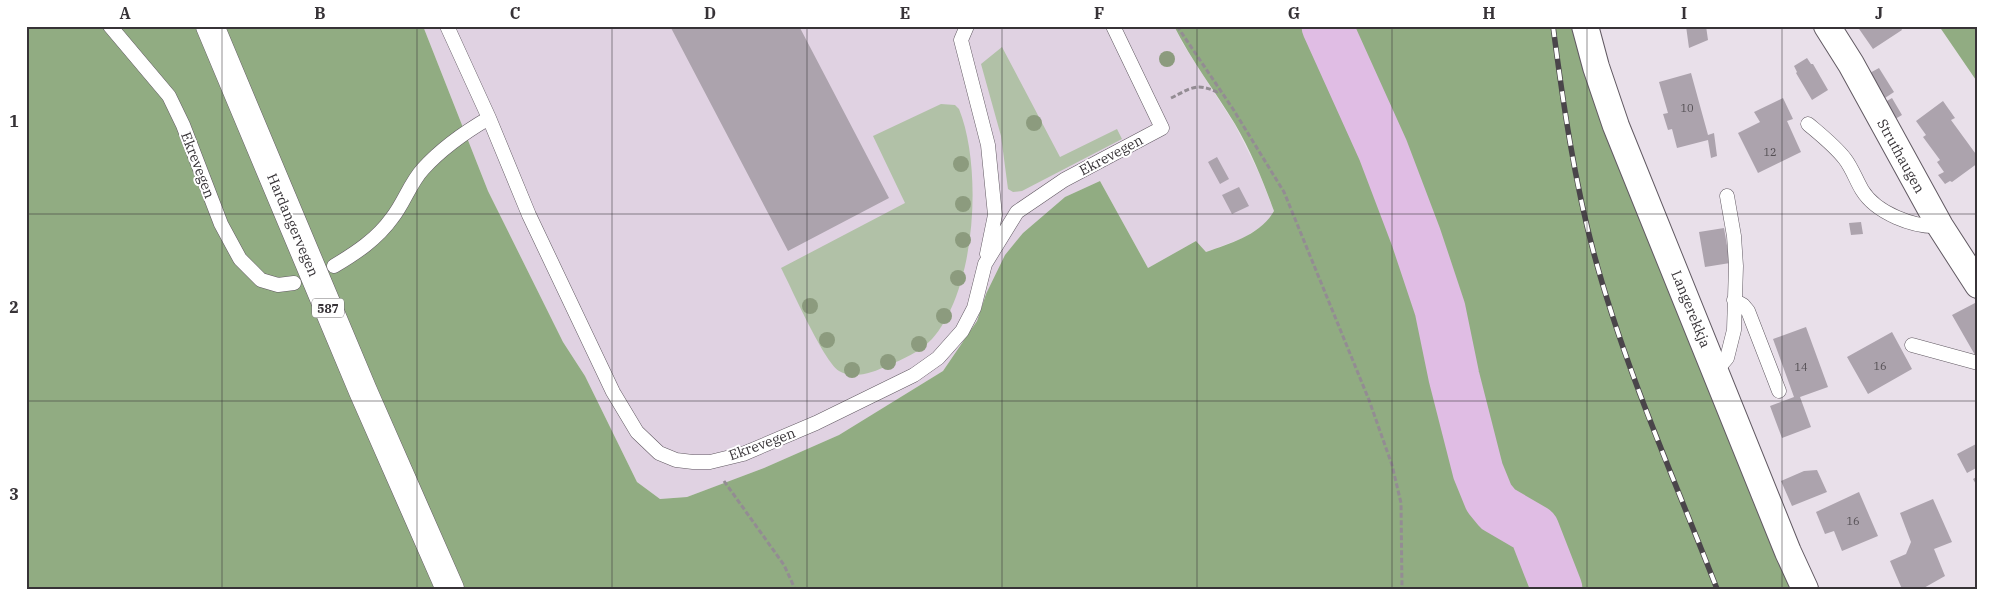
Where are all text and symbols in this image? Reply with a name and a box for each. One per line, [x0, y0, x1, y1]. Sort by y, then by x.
text: A [119, 3, 131, 23]
text: B [314, 3, 326, 23]
text: C [510, 3, 520, 23]
text: D [704, 3, 716, 23]
text: E [900, 3, 910, 23]
text: F [1094, 3, 1104, 23]
text: G [1288, 3, 1300, 23]
text: H [1483, 3, 1496, 23]
text: I [1681, 3, 1687, 23]
text: J [1875, 3, 1883, 23]
house number: 10 [1680, 101, 1694, 115]
text: 1 [9, 111, 19, 131]
street label: Struthaugen [1873, 116, 1929, 196]
street label: Ekrevegen [177, 129, 219, 201]
street label: Ekrevegen [1076, 131, 1146, 179]
house number: 12 [1763, 145, 1777, 159]
street label: Hardangervegen [263, 171, 323, 279]
street label: Langerekkja [1667, 268, 1715, 351]
text: 2 [9, 297, 19, 317]
road number: 587 [312, 298, 344, 318]
house number: 16 [1873, 359, 1887, 373]
house number: 14 [1794, 360, 1808, 374]
street label: Ekrevegen [726, 424, 798, 464]
text: 3 [9, 484, 19, 504]
house number: 16 [1846, 514, 1860, 528]

